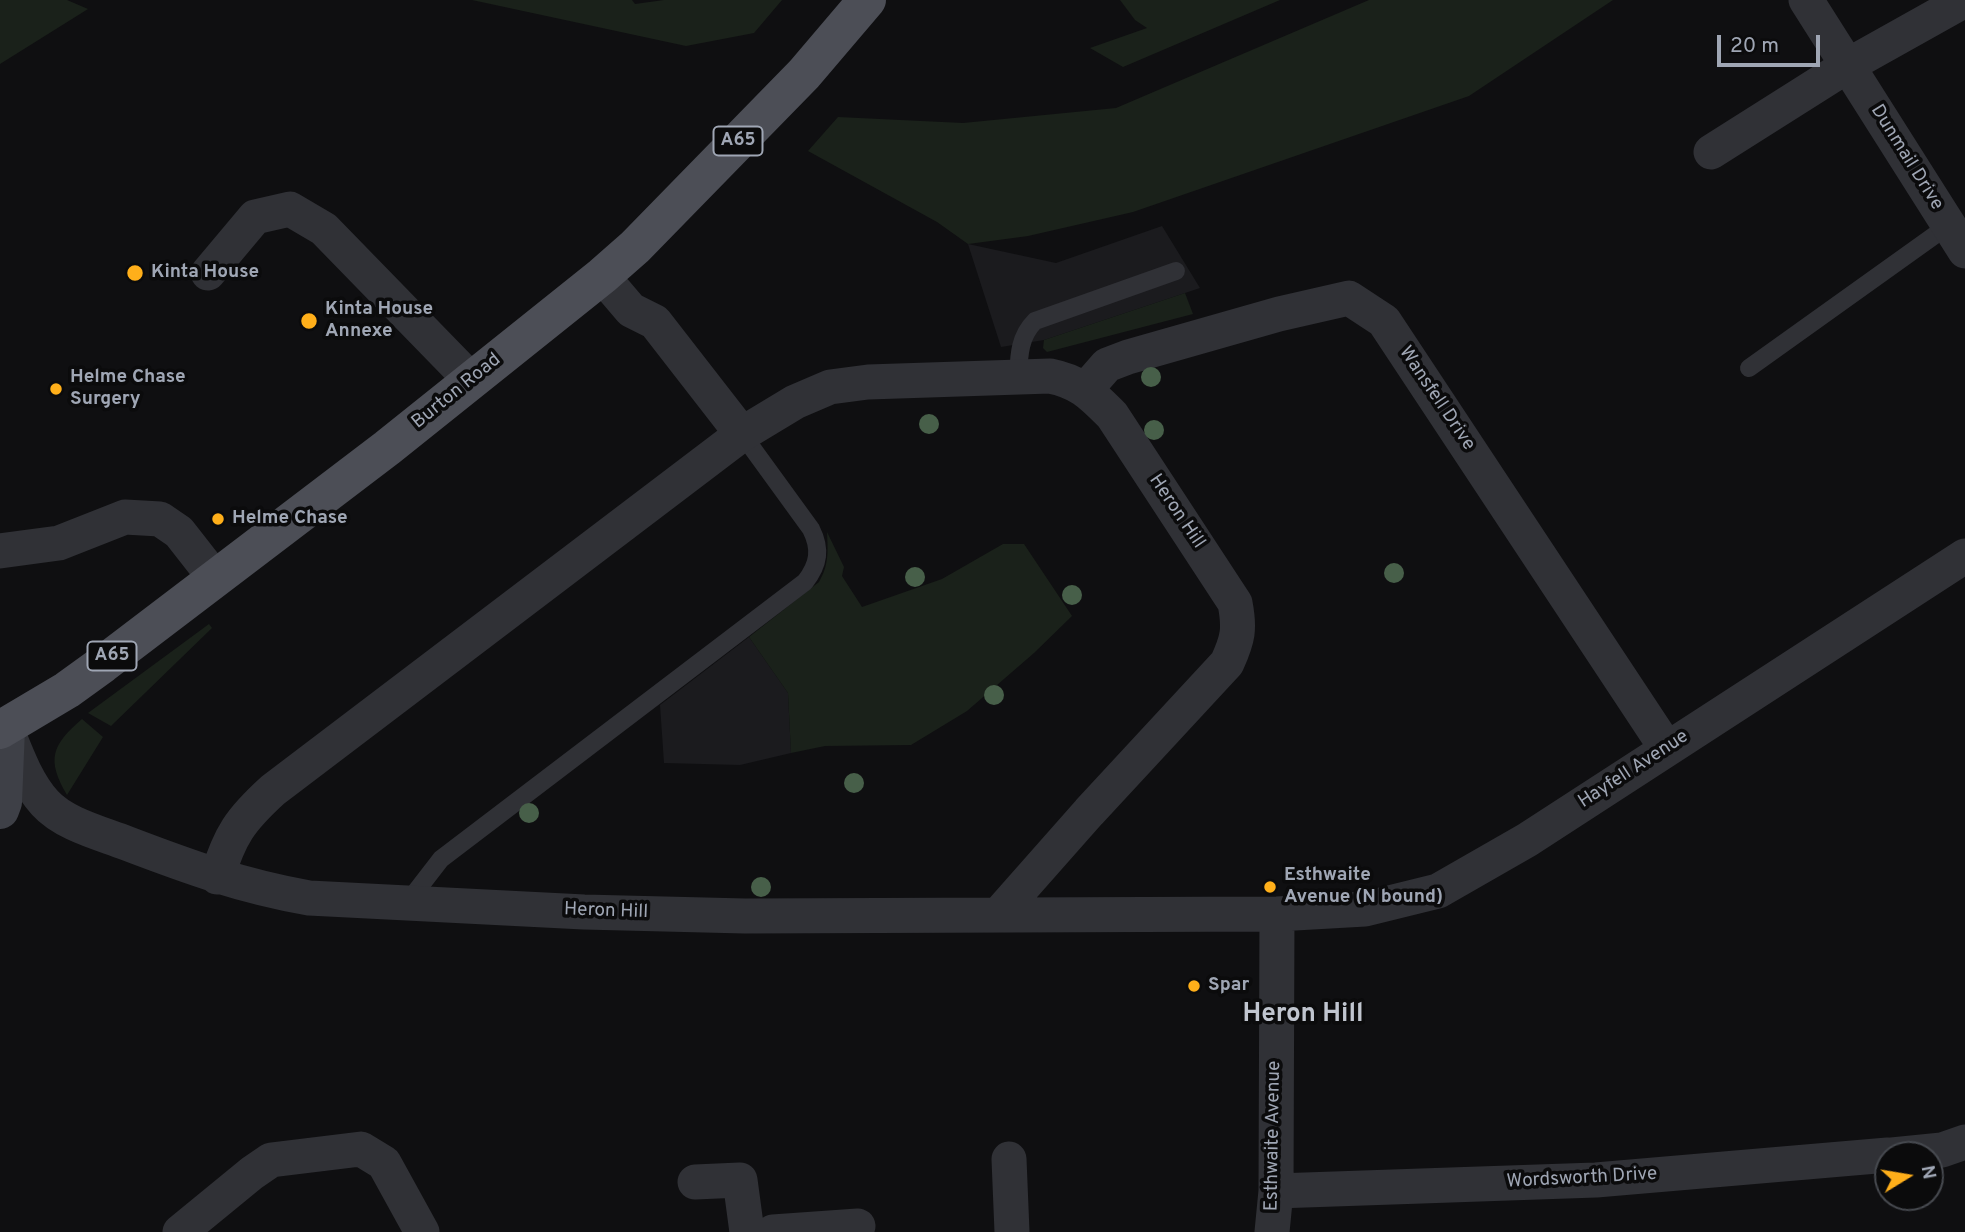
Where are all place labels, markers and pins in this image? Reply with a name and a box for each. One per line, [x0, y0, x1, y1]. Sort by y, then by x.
place label: Kinta House [151, 262, 259, 284]
marker: Kinta House [125, 263, 145, 283]
place label: Kinta House Annexe [325, 299, 433, 343]
marker: Kinta House Annexe [299, 311, 319, 331]
place label: Helme Chase Surgery [70, 367, 186, 411]
marker: Helme Chase Surgery [48, 381, 64, 397]
place label: Helme Chase [232, 508, 348, 530]
marker: Helme Chase [210, 511, 226, 527]
place label: Esthwaite Avenue (N bound) [1284, 865, 1443, 909]
marker: Esthwaite Avenue (N bound) [1262, 879, 1278, 895]
place label: Spar [1208, 975, 1249, 997]
marker: Spar [1186, 978, 1202, 994]

